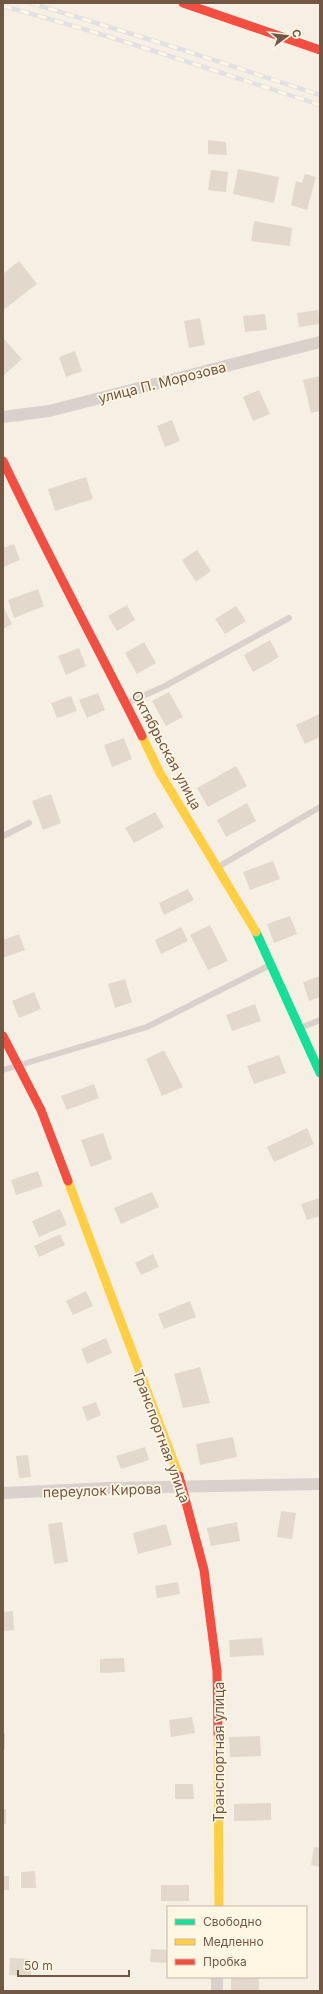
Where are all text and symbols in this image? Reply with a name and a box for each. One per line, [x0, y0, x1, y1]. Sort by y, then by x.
north arrow [267, 16, 307, 56]
text: С [289, 28, 304, 39]
street label: улица П. Морозова [96, 358, 228, 406]
street label: Октябрьская улица [128, 688, 206, 812]
street label: Транспортная улица [130, 1367, 194, 1505]
street label: переулок Кирова [42, 1479, 162, 1501]
street label: Транспортная улица [210, 1682, 227, 1822]
legend [167, 1906, 307, 1978]
text: Свободно [203, 1914, 262, 1929]
text: Медленно [203, 1934, 264, 1949]
scale bar [18, 1952, 129, 1978]
text: Пробка [203, 1954, 247, 1969]
text: 50 m [24, 1958, 53, 1973]

